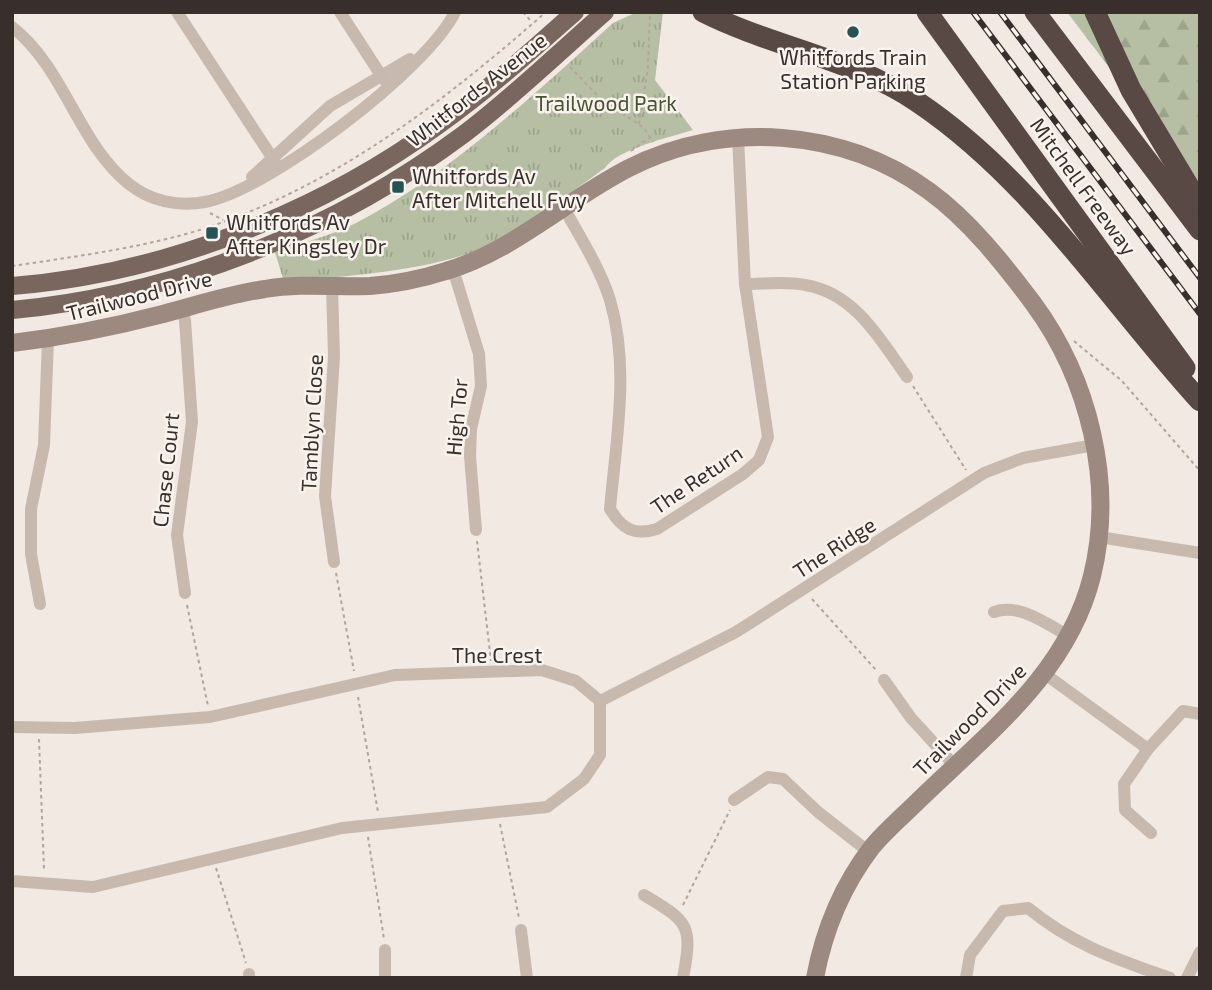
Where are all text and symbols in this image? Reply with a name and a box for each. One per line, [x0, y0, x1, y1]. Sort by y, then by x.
marker: Whitfords Train Station Parking [845, 24, 861, 40]
street label: Whitfords Avenue [401, 27, 551, 151]
place label: Whitfords Train Station Parking [779, 44, 927, 93]
park label: Trailwood Park [535, 90, 677, 115]
street label: Mitchell Freeway [1026, 112, 1142, 260]
place label: Whitfords Av After Mitchell Fwy [412, 163, 587, 212]
marker: Whitfords Av After Mitchell Fwy [390, 179, 406, 195]
place label: Whitfords Av After Kingsley Dr [226, 209, 387, 258]
marker: Whitfords Av After Kingsley Dr [204, 225, 220, 241]
street label: Trailwood Drive [64, 265, 214, 325]
street label: Tamblyn Close [295, 353, 327, 493]
street label: High Tor [440, 377, 472, 457]
street label: Chase Court [147, 412, 183, 528]
street label: The Return [645, 439, 747, 519]
street label: The Ridge [788, 511, 880, 583]
street label: The Crest [452, 642, 542, 667]
street label: Trailwood Drive [907, 657, 1031, 781]

